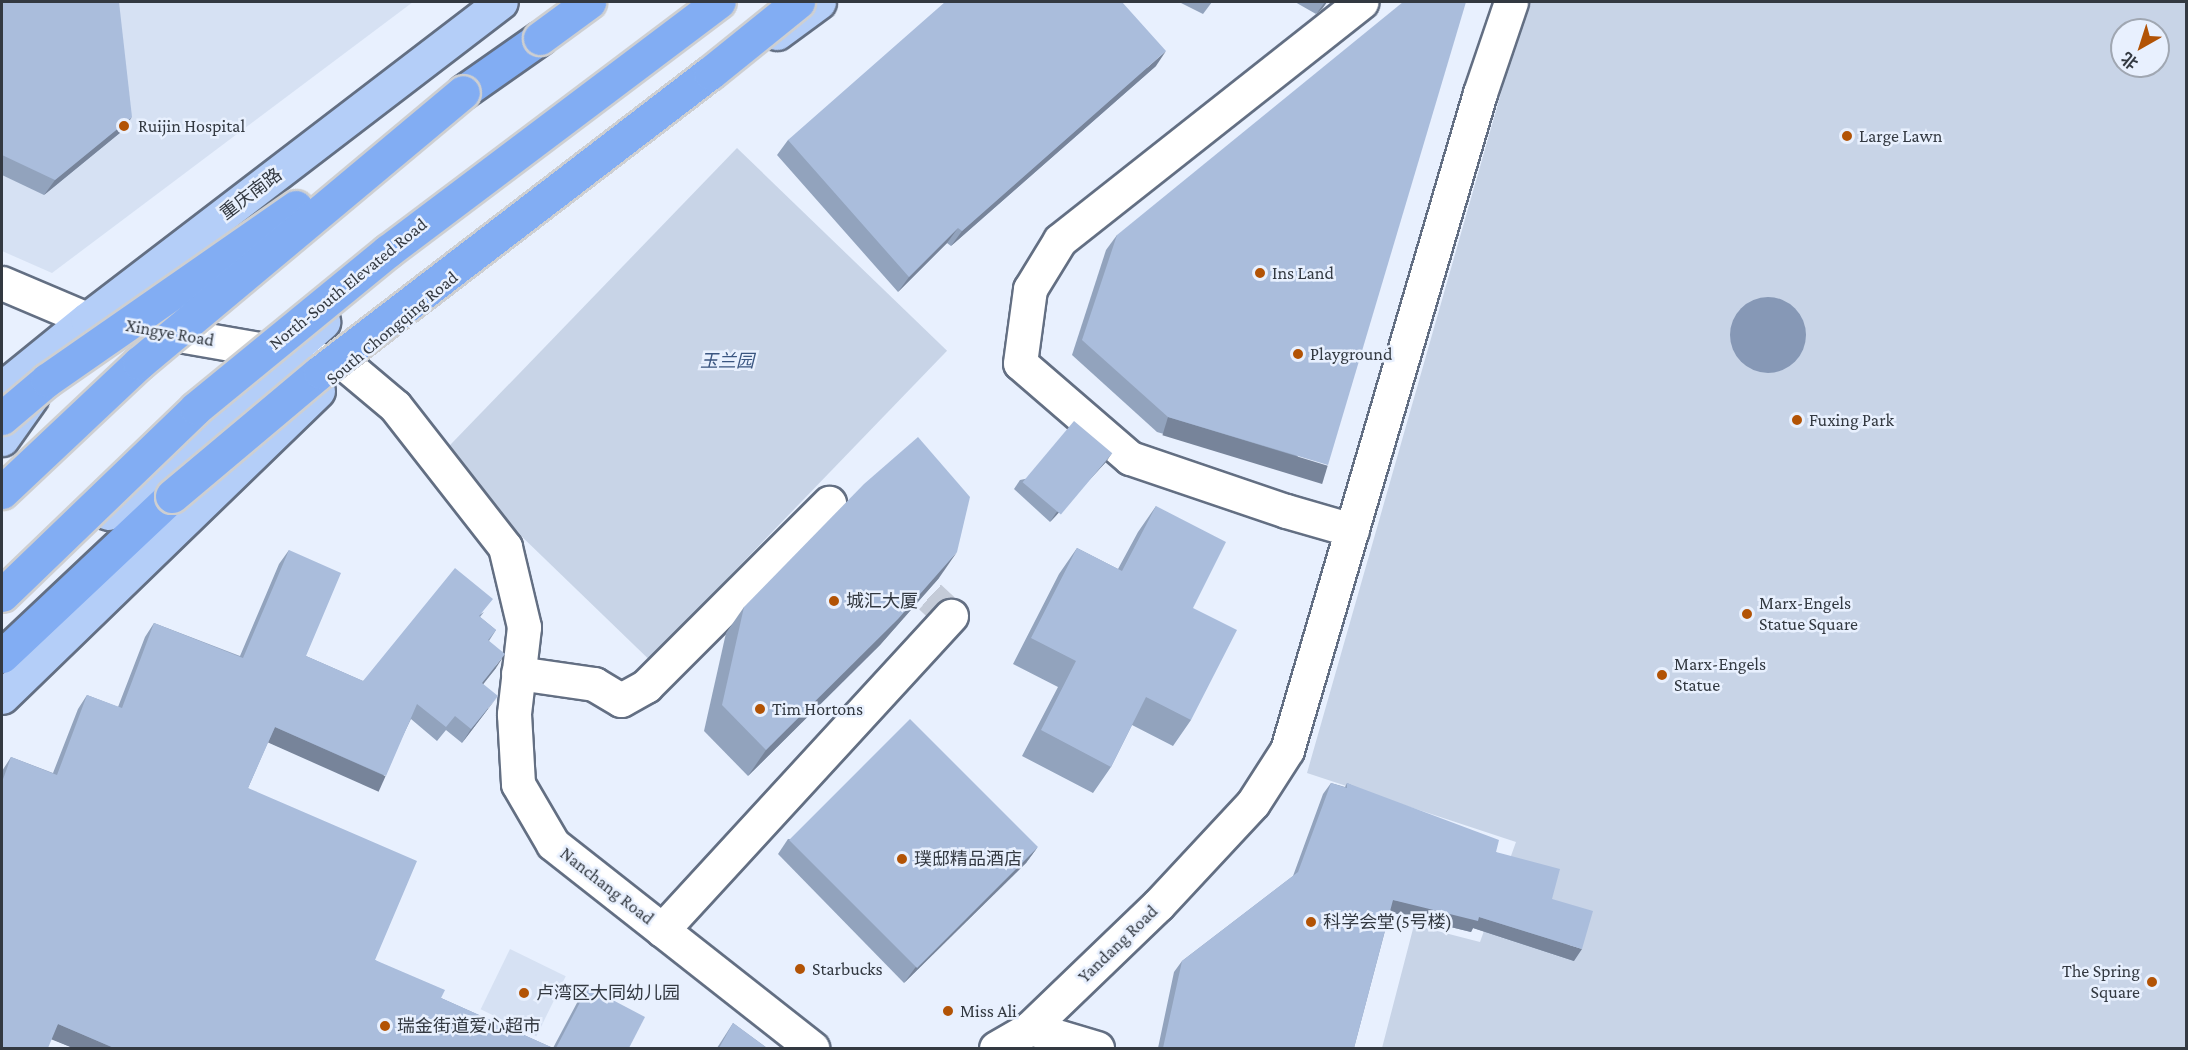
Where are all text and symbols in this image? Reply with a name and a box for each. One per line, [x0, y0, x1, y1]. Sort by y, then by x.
north arrow [2110, 18, 2170, 78]
text: 北 [2118, 49, 2141, 72]
place label: Ruijin Hospital [138, 115, 245, 137]
marker: Ruijin Hospital [115, 117, 133, 135]
place label: Large Lawn [1859, 125, 1942, 147]
marker: Large Lawn [1840, 129, 1854, 143]
street label: 重庆南路 [216, 164, 286, 224]
street label: North-South Elevated Road [265, 214, 431, 354]
place label: Ins Land [1272, 262, 1334, 284]
marker: Ins Land [1253, 266, 1267, 280]
street label: South Chongqing Road [322, 267, 462, 389]
street label: Xingye Road [124, 315, 216, 351]
place label: Playground [1310, 343, 1393, 365]
marker: Playground [1291, 347, 1305, 361]
park label: 玉兰园 [700, 350, 754, 372]
place label: Fuxing Park [1809, 409, 1894, 431]
marker: Fuxing Park [1790, 413, 1804, 427]
place label: 城汇大厦 [846, 590, 918, 612]
place label: Marx-Engels Statue Square [1759, 593, 1858, 636]
marker: 城汇大厦 [827, 594, 841, 608]
marker: Marx-Engels Statue Square [1740, 607, 1754, 621]
place label: Marx-Engels Statue [1674, 654, 1766, 696]
marker: Marx-Engels Statue [1655, 668, 1669, 682]
place label: Tim Hortons [772, 698, 863, 720]
marker: Tim Hortons [753, 702, 767, 716]
street label: Nanchang Road [556, 843, 658, 929]
place label: 璞邸精品酒店 [914, 848, 1022, 870]
marker: 璞邸精品酒店 [895, 852, 909, 866]
street label: Yandang Road [1074, 901, 1162, 987]
place label: 科学会堂(5号楼) [1323, 911, 1452, 933]
marker: 科学会堂(5号楼) [1304, 915, 1318, 929]
place label: Starbucks [812, 958, 883, 980]
place label: The Spring Square [2062, 961, 2140, 1004]
marker: Starbucks [793, 962, 807, 976]
marker: The Spring Square [2145, 975, 2159, 989]
place label: 卢湾区大同幼儿园 [536, 982, 680, 1004]
marker: 卢湾区大同幼儿园 [517, 986, 531, 1000]
place label: Miss Ali [960, 1000, 1017, 1022]
marker: Miss Ali [941, 1004, 955, 1018]
place label: 瑞金街道爱心超市 [397, 1015, 541, 1037]
marker: 瑞金街道爱心超市 [378, 1019, 392, 1033]

